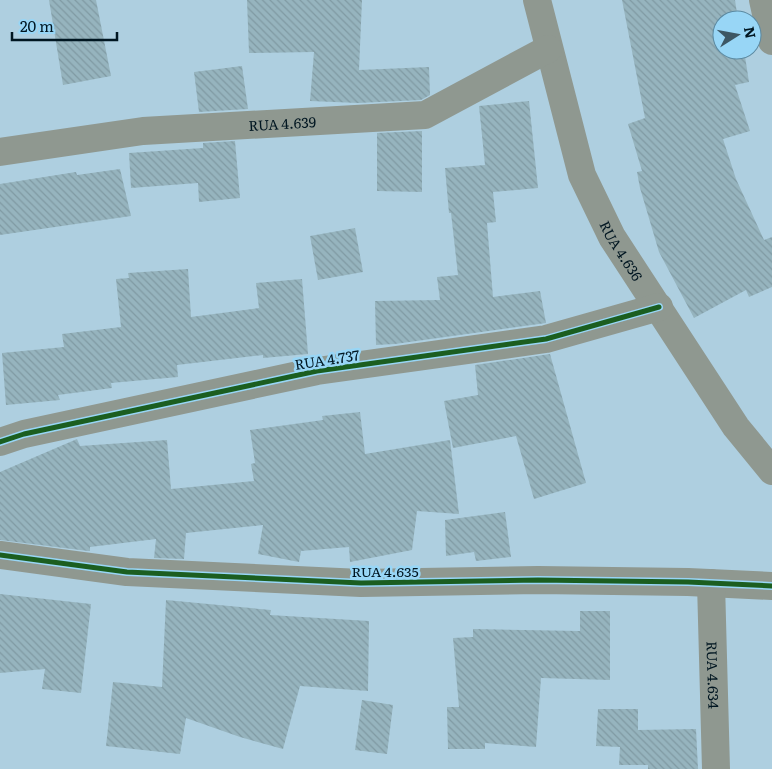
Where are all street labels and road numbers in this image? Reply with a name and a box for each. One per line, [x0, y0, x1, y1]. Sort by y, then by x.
street label: RUA 4.639 [248, 111, 317, 135]
street label: RUA 4.636 [595, 217, 648, 285]
street label: RUA 4.737 [293, 344, 361, 374]
street label: RUA 4.635 [351, 561, 419, 581]
street label: RUA 4.634 [703, 641, 724, 709]

